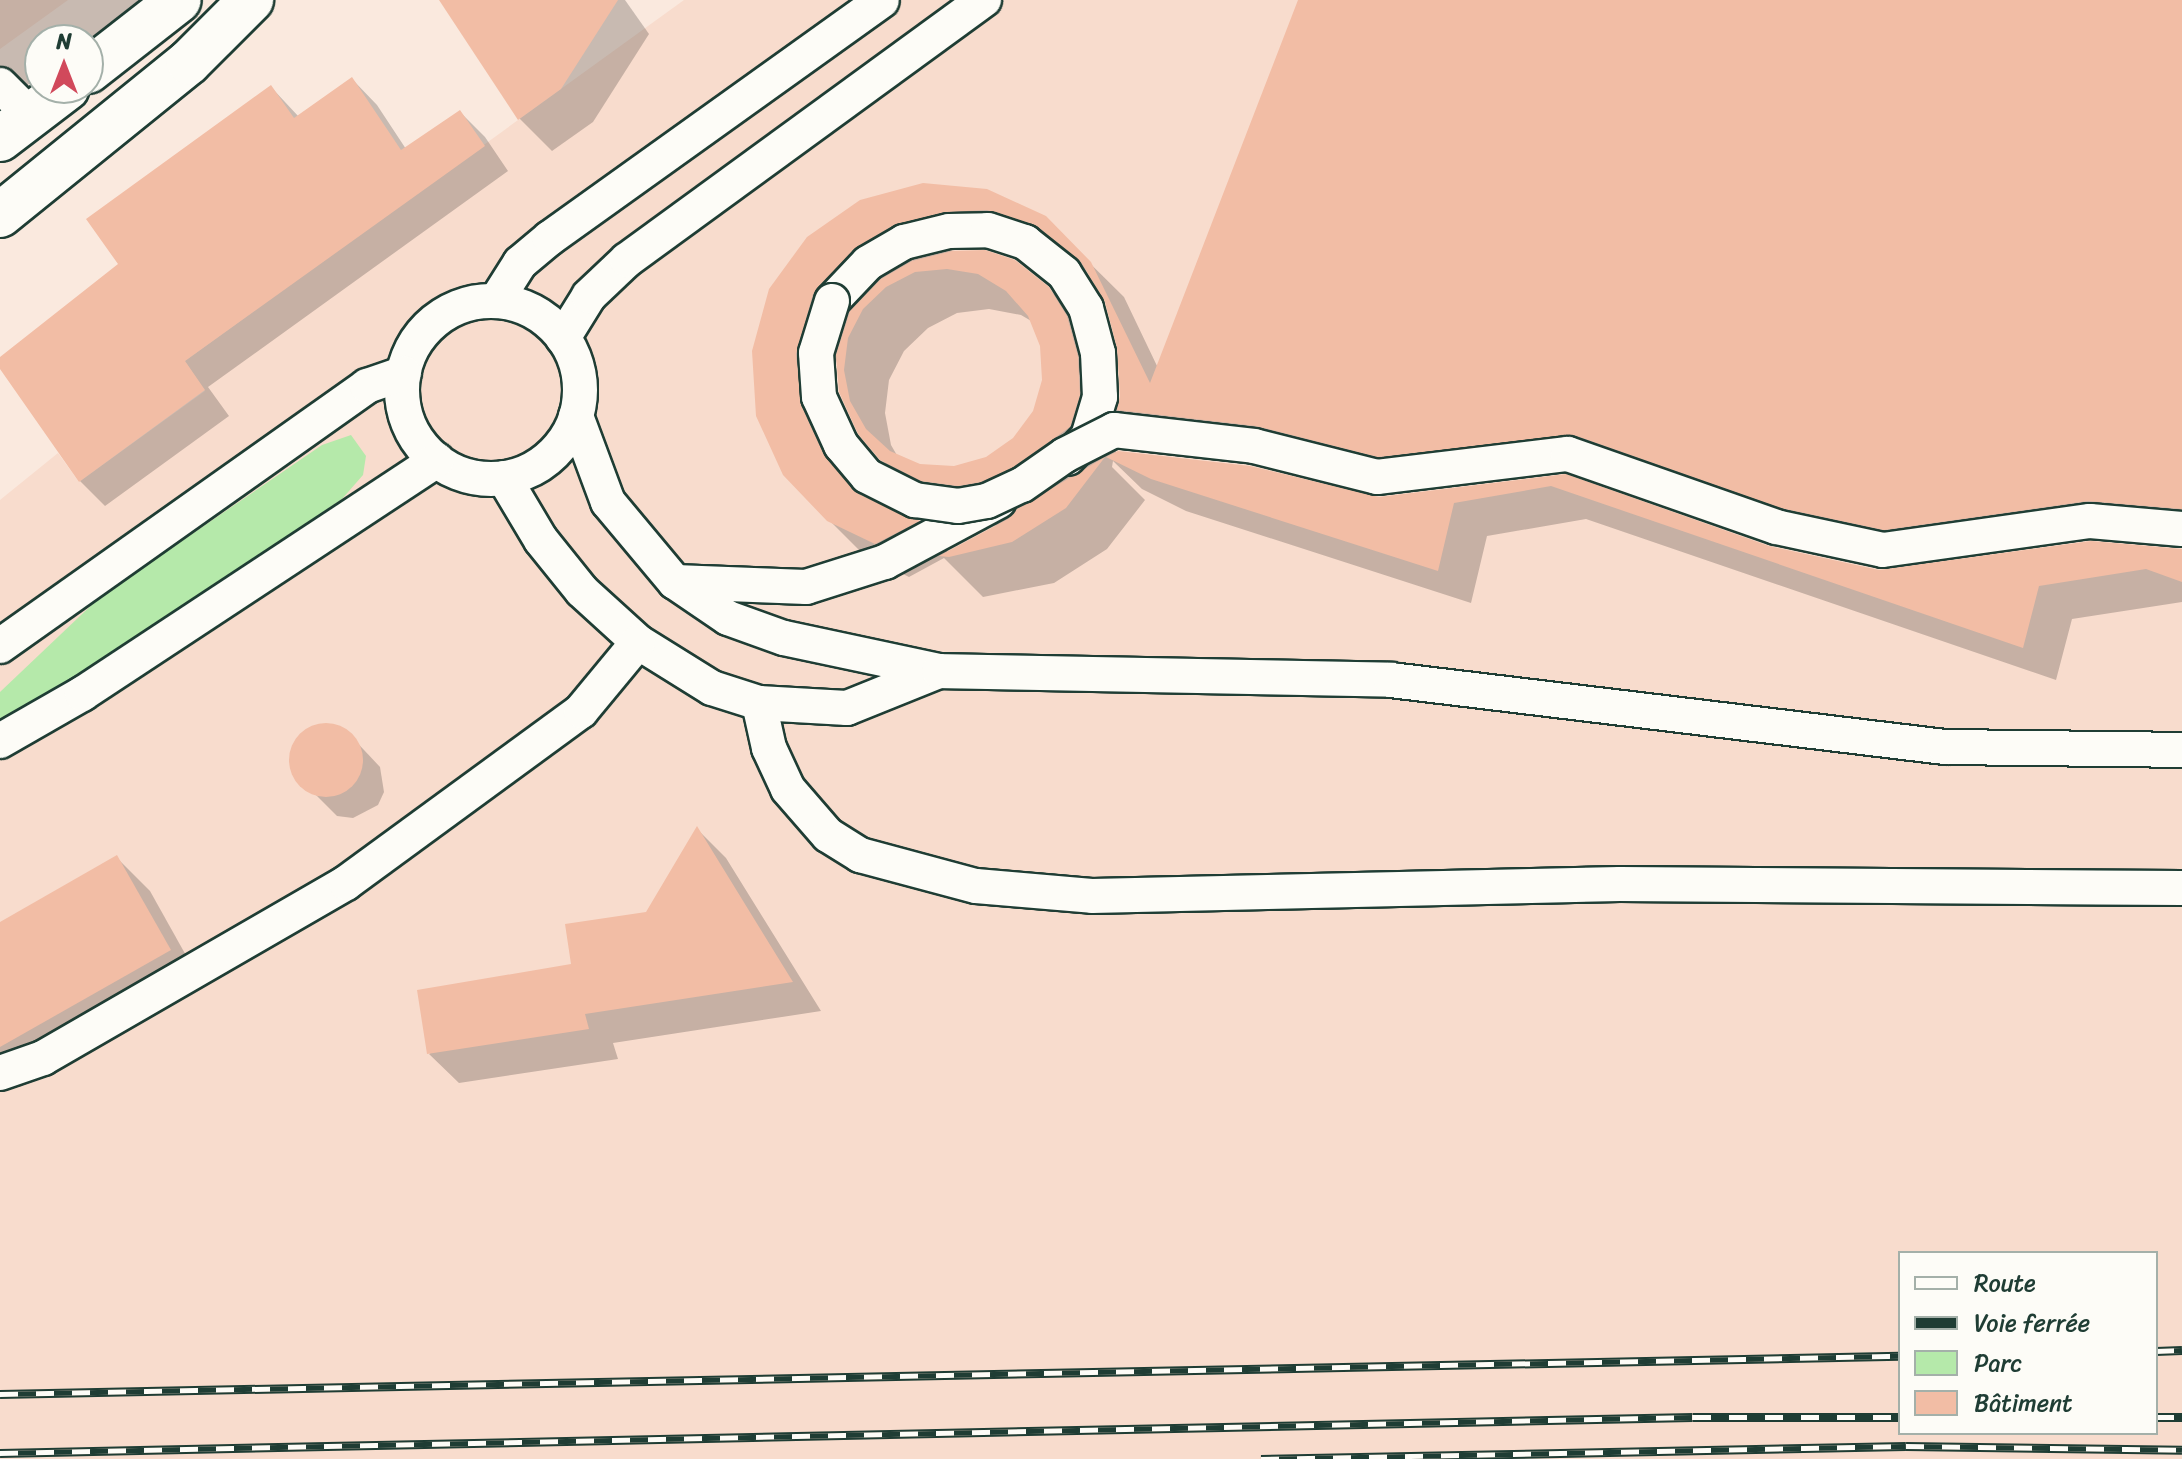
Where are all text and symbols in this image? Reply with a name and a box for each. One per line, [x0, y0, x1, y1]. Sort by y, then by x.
text: N [56, 22, 72, 61]
north arrow [24, 24, 104, 104]
legend [1898, 1251, 2158, 1435]
text: Route [1974, 1262, 2036, 1304]
text: Voie ferrée [1974, 1302, 2090, 1344]
text: Parc [1974, 1342, 2022, 1384]
text: Bâtiment [1974, 1382, 2073, 1424]

